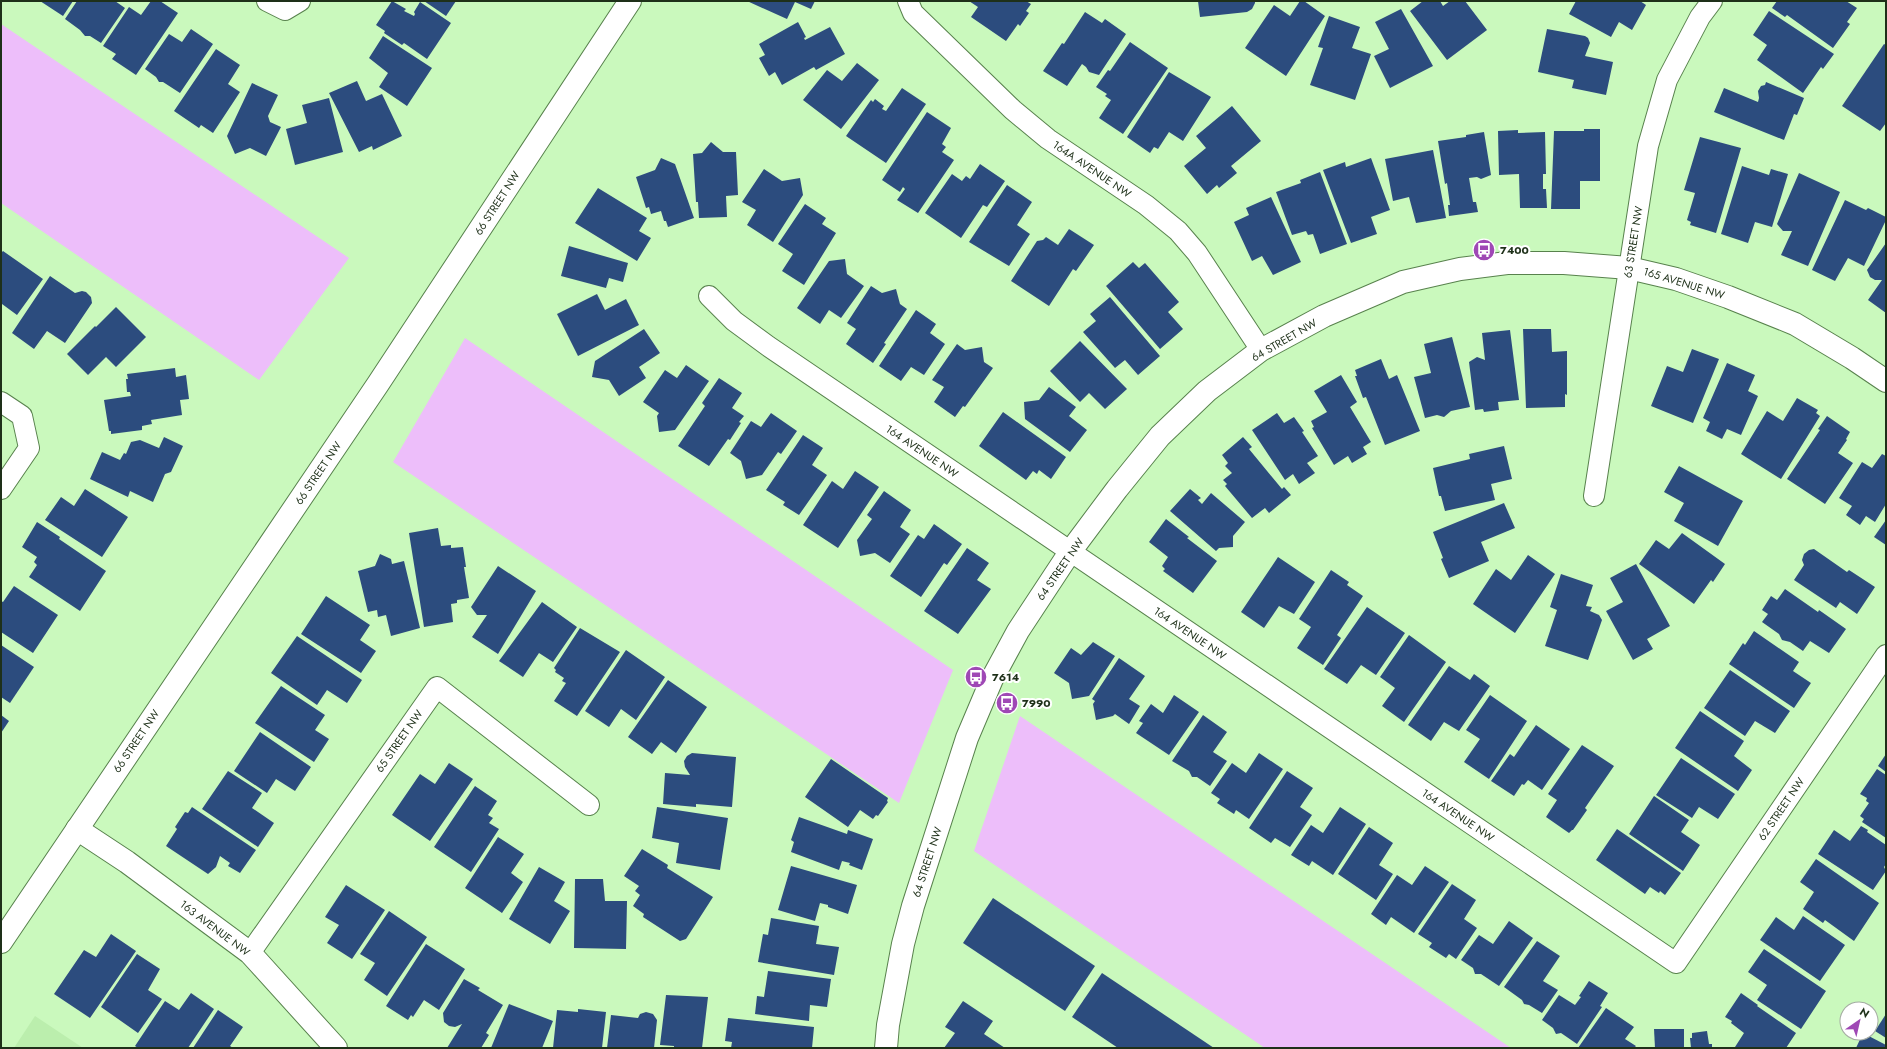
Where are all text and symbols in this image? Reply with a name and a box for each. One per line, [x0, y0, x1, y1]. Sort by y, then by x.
street label: 164A AVENUE NW [1049, 137, 1135, 201]
street label: 66 STREET NW [470, 168, 524, 238]
street label: 63 STREET NW [1619, 205, 1647, 279]
bus stop icon: 7400 [1471, 237, 1497, 263]
place label: 7400 [1500, 242, 1529, 258]
street label: 165 AVENUE NW [1641, 263, 1727, 303]
street label: 64 STREET NW [1248, 315, 1320, 365]
street label: 164 AVENUE NW [882, 421, 962, 481]
street label: 66 STREET NW [291, 438, 345, 508]
street label: 64 STREET NW [1032, 534, 1088, 604]
street label: 164 AVENUE NW [1150, 603, 1230, 663]
bus stop icon: 7614 [963, 664, 989, 690]
place label: 7614 [992, 669, 1020, 685]
bus stop icon: 7990 [994, 690, 1020, 716]
place label: 7990 [1022, 695, 1051, 711]
street label: 66 STREET NW [109, 706, 163, 776]
street label: 65 STREET NW [371, 706, 427, 776]
street label: 62 STREET NW [1754, 774, 1808, 844]
street label: 164 AVENUE NW [1418, 785, 1498, 845]
street label: 64 STREET NW [908, 825, 946, 899]
street label: 163 AVENUE NW [177, 896, 254, 960]
north arrow [1839, 1001, 1879, 1041]
text: N [1856, 1004, 1873, 1022]

